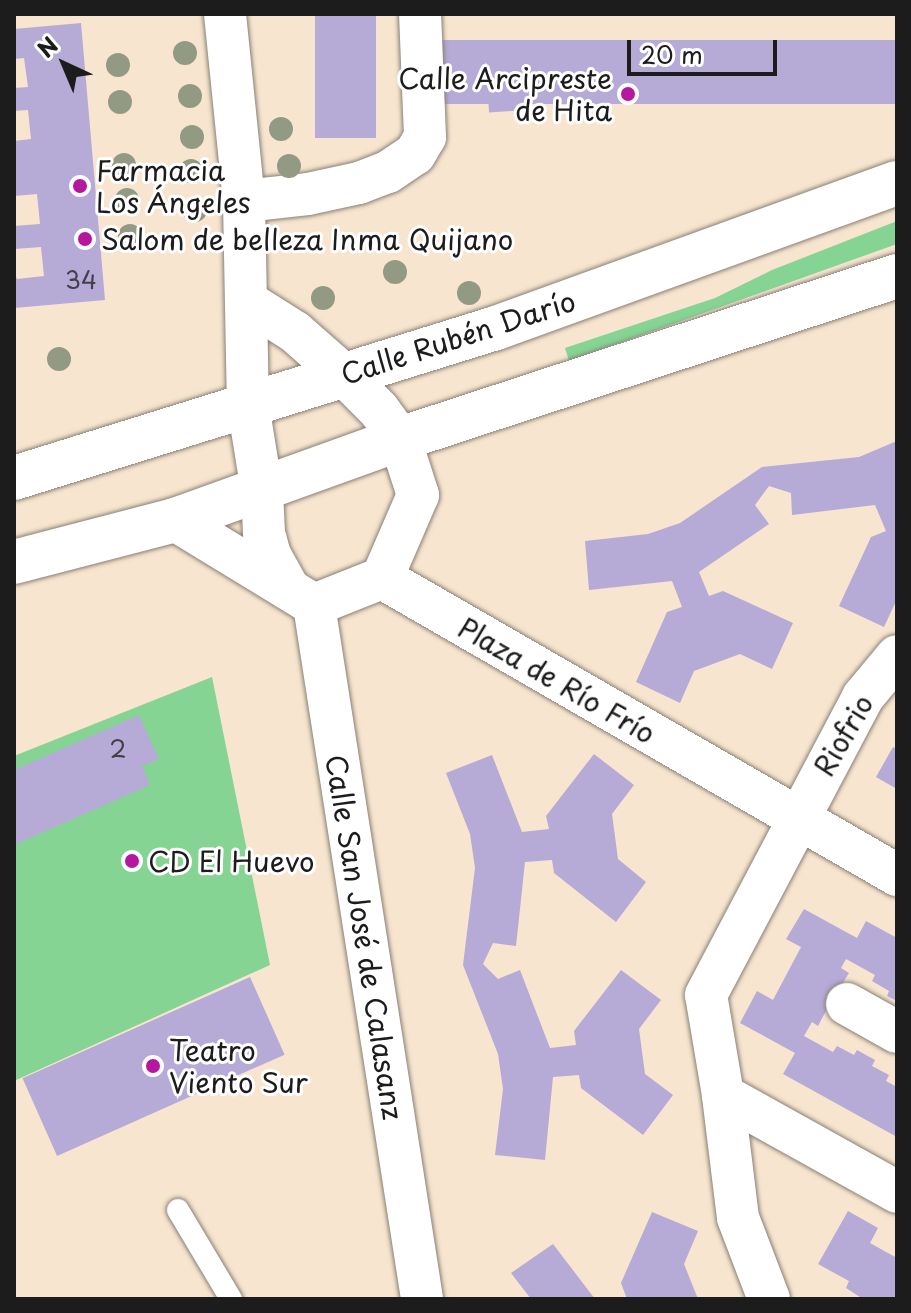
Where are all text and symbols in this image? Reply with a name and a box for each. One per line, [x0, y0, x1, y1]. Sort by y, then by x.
north arrow [24, 24, 104, 104]
scale bar [631, 24, 781, 74]
text: N [29, 28, 65, 64]
text: 20 m [641, 36, 703, 72]
place label: Calle Arcipreste de Hita [397, 61, 612, 127]
marker: Calle Arcipreste de Hita [619, 85, 637, 103]
place label: Farmacia Los Ángeles [96, 153, 256, 219]
marker: Farmacia Los Ángeles [71, 177, 89, 195]
place label: Salom de belleza Inma Quijano [101, 222, 517, 256]
marker: Salom de belleza Inma Quijano [76, 230, 94, 248]
house number: 34 [65, 266, 97, 294]
street label: Calle Rubén Darío [334, 282, 582, 392]
street label: Plaza de Río Frío [451, 609, 663, 751]
street label: Riofrio [806, 688, 880, 782]
house number: 2 [110, 735, 126, 763]
street label: Calle San José de Calasanz [319, 752, 411, 1122]
place label: CD El Huevo [148, 844, 318, 878]
marker: CD El Huevo [123, 852, 141, 870]
place label: Teatro Viento Sur [169, 1033, 310, 1099]
marker: Teatro Viento Sur [144, 1057, 162, 1075]

